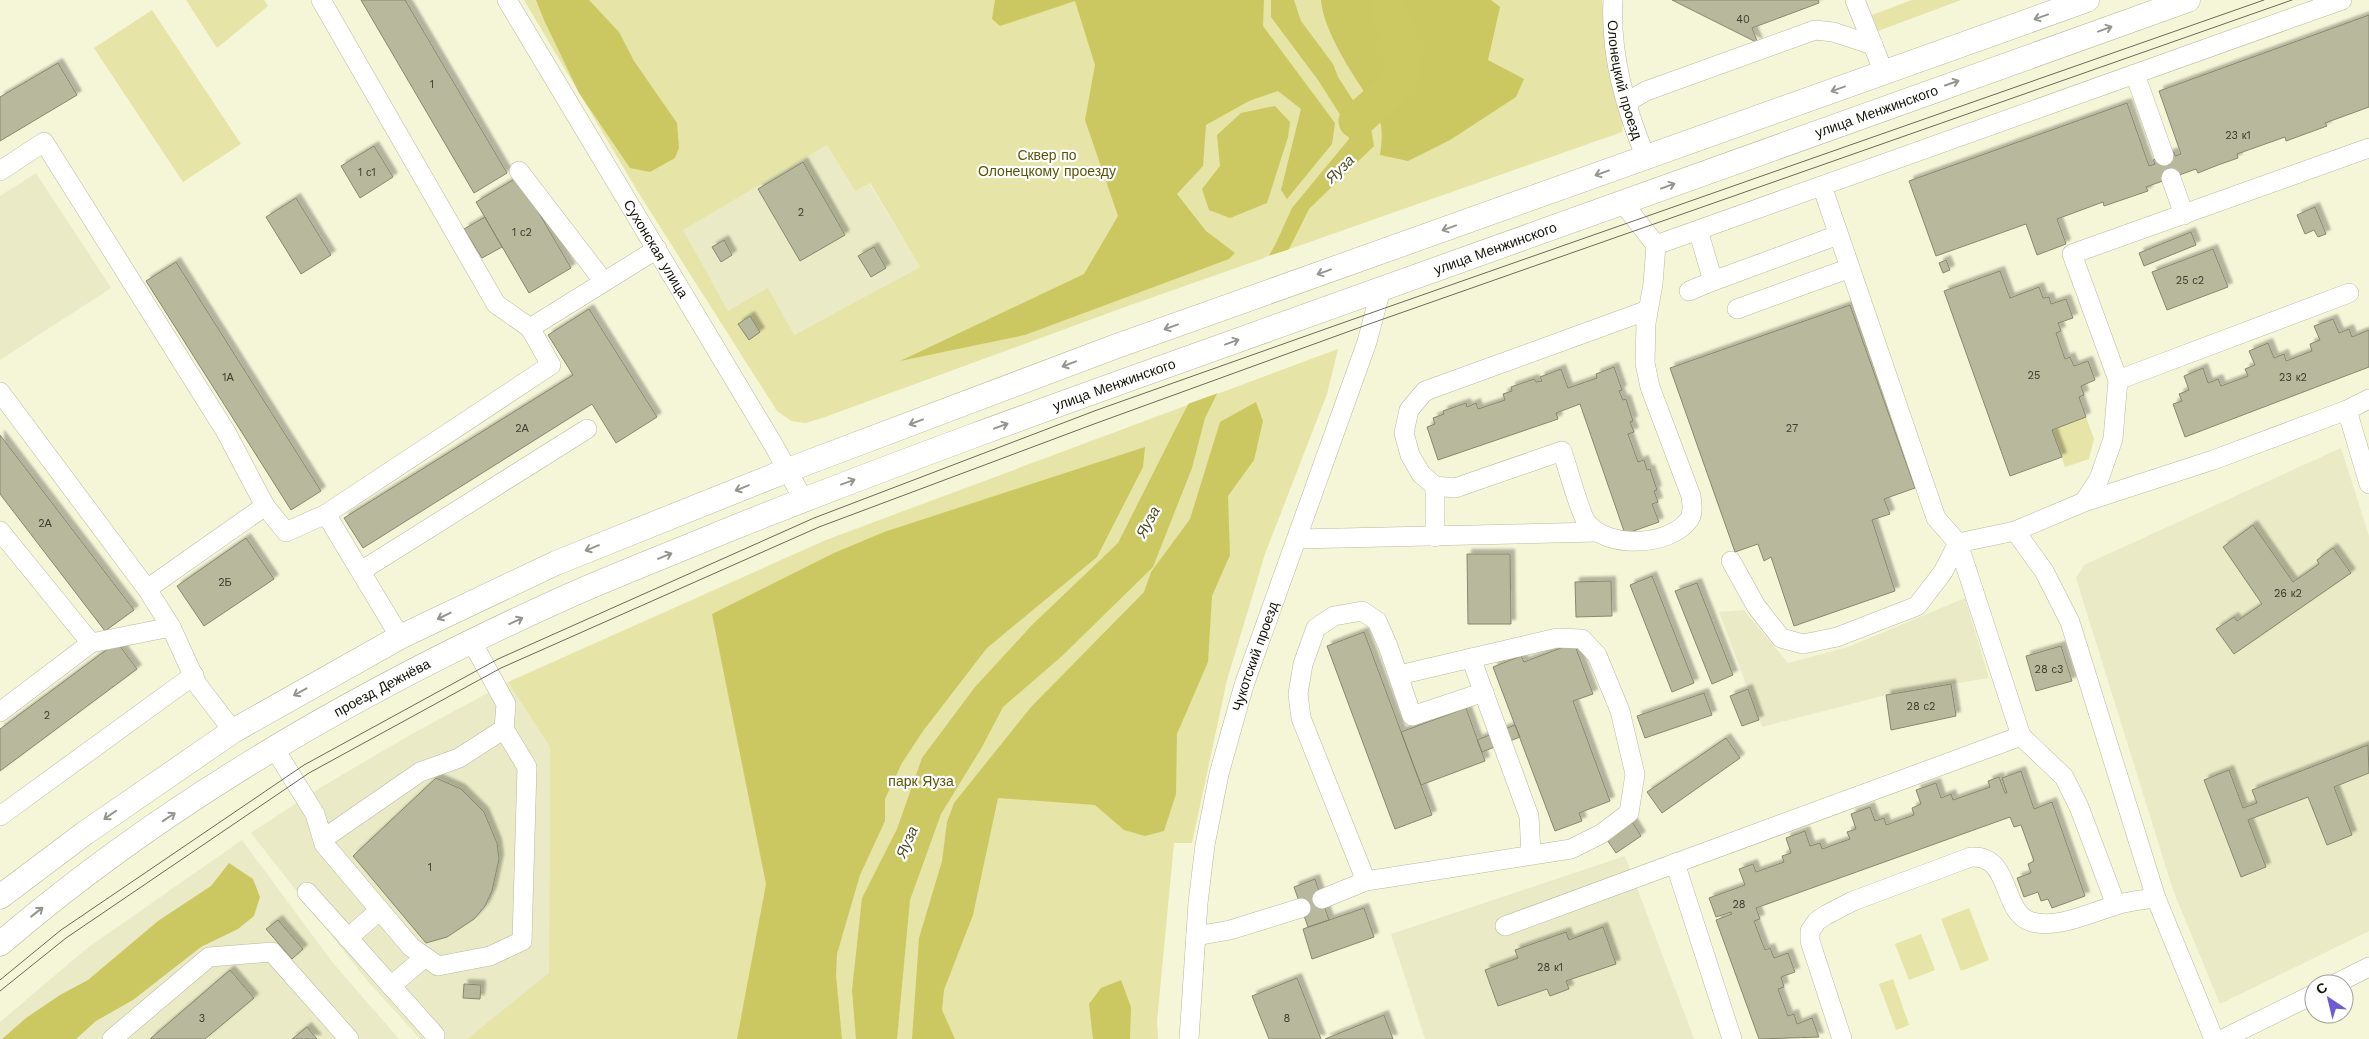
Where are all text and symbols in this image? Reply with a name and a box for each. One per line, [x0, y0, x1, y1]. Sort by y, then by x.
house number: 40 [1736, 13, 1750, 26]
one-way arrow [2034, 13, 2050, 22]
street label: Олонецкий проезд [1605, 20, 1646, 141]
one-way arrow [2097, 24, 2113, 33]
house number: 1 [430, 78, 434, 91]
one-way arrow [1944, 78, 1960, 88]
street label: улица Менжинского [1813, 82, 1940, 141]
one-way arrow [1831, 85, 1846, 94]
house number: 23 к1 [2225, 129, 2251, 142]
park label: Сквер по Олонецкому проезду [978, 147, 1116, 179]
water label: Яуза [1321, 151, 1358, 188]
house number: 1 с1 [358, 166, 376, 179]
one-way arrow [1595, 169, 1611, 178]
one-way arrow [1659, 181, 1675, 190]
street label: Сухонская улица [620, 197, 692, 301]
house number: 2 [798, 206, 804, 219]
street label: улица Менжинского [1432, 219, 1559, 278]
one-way arrow [1442, 224, 1457, 233]
house number: 1 с2 [512, 226, 532, 239]
one-way arrow [1317, 268, 1332, 277]
house number: 25 с2 [2176, 274, 2204, 287]
one-way arrow [1164, 323, 1179, 332]
one-way arrow [1223, 337, 1239, 346]
street label: улица Менжинского [1050, 355, 1178, 414]
one-way arrow [1061, 360, 1077, 369]
house number: 25 [2028, 369, 2040, 382]
house number: 1А [222, 371, 234, 384]
house number: 23 к2 [2279, 371, 2307, 384]
one-way arrow [909, 418, 924, 427]
one-way arrow [993, 421, 1008, 430]
house number: 2А [515, 422, 530, 435]
house number: 27 [1786, 422, 1798, 435]
one-way arrow [840, 477, 856, 486]
one-way arrow [735, 484, 751, 493]
water label: Яуза [1132, 503, 1164, 542]
house number: 2А [38, 517, 53, 530]
one-way arrow [584, 545, 599, 554]
one-way arrow [657, 551, 672, 560]
house number: 2Б [218, 576, 232, 589]
house number: 26 к2 [2274, 587, 2302, 600]
street label: Чукотский проезд [1229, 600, 1281, 713]
one-way arrow [437, 612, 452, 622]
one-way arrow [508, 616, 523, 625]
street label: проезд Дежнёва [331, 655, 433, 720]
house number: 28 с3 [2035, 663, 2063, 676]
one-way arrow [294, 688, 308, 698]
house number: 28 с2 [1907, 700, 1935, 713]
house number: 2 [44, 709, 50, 722]
park label: парк Яуза [888, 773, 954, 789]
one-way arrow [103, 810, 117, 820]
one-way arrow [161, 812, 175, 822]
water label: Яуза [892, 823, 922, 862]
house number: 1 [428, 861, 432, 874]
house number: 28 [1732, 898, 1746, 911]
one-way arrow [30, 907, 43, 918]
house number: 28 к1 [1537, 961, 1563, 974]
north arrow [2304, 974, 2354, 1024]
text: С [2313, 979, 2330, 998]
house number: 3 [199, 1012, 205, 1025]
house number: 8 [1284, 1012, 1291, 1025]

